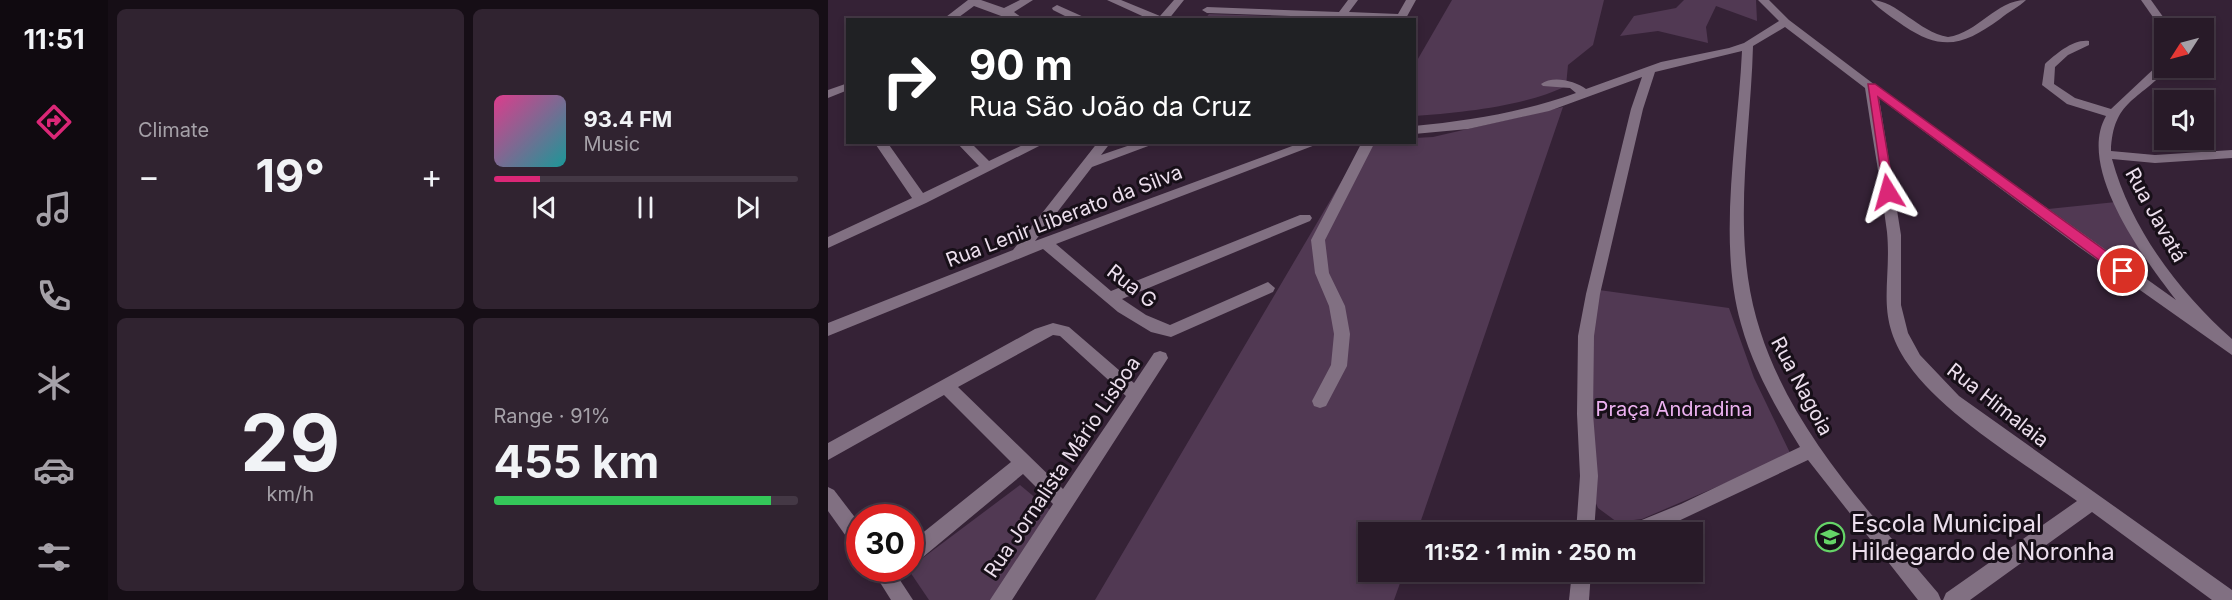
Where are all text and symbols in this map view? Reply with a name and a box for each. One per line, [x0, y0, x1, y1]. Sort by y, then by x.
north arrow [2154, 18, 2214, 78]
map controls [2154, 18, 2214, 150]
text: 11:51 [23, 23, 85, 56]
text: 90 m [969, 39, 1073, 90]
icon: right [870, 42, 948, 120]
text: Rua São João da Cruz [969, 90, 1252, 123]
button: sound [2154, 90, 2214, 150]
icon: directions [33, 101, 75, 143]
text: 93.4 FM [584, 106, 672, 132]
text: Climate [138, 118, 209, 142]
text: Music [584, 132, 640, 156]
text: 19° [256, 148, 325, 203]
text: − [138, 156, 160, 196]
text: + [421, 156, 443, 196]
street label: Rua Lenir Liberato da Silva [942, 160, 1186, 272]
position arrow [1856, 160, 1920, 224]
street label: Rua Javatá [2120, 164, 2192, 266]
icon: music [33, 188, 75, 230]
icon: previous [528, 191, 561, 224]
icon: pause [629, 191, 662, 224]
icon: next [731, 191, 764, 224]
pin [2097, 245, 2148, 296]
icon: arrive [2106, 254, 2139, 287]
street label: Rua G [1102, 259, 1162, 313]
icon: phone [33, 275, 75, 317]
street label: Rua Nagoia [1766, 333, 1838, 439]
street label: Rua Jornalista Mário Lisboa [979, 352, 1145, 582]
street label: Rua Himalaia [1942, 358, 2054, 452]
icon: climate [33, 362, 75, 404]
text: 29 [240, 395, 340, 490]
park label: Praça Andradina [1596, 397, 1752, 421]
text: Range · 91% [494, 404, 610, 428]
text: 455 km [494, 434, 659, 489]
icon: car [33, 449, 75, 491]
text: km/h [266, 482, 314, 506]
speed limit sign: 30 [846, 504, 924, 582]
place label: Escola Municipal Hildegardo de Noronha [1851, 509, 2115, 566]
school or university icon: Escola Municipal Hildegardo de Noronha [1814, 521, 1846, 553]
icon: filters [33, 536, 75, 578]
text: 11:52 · 1 min · 250 m [1424, 539, 1637, 565]

